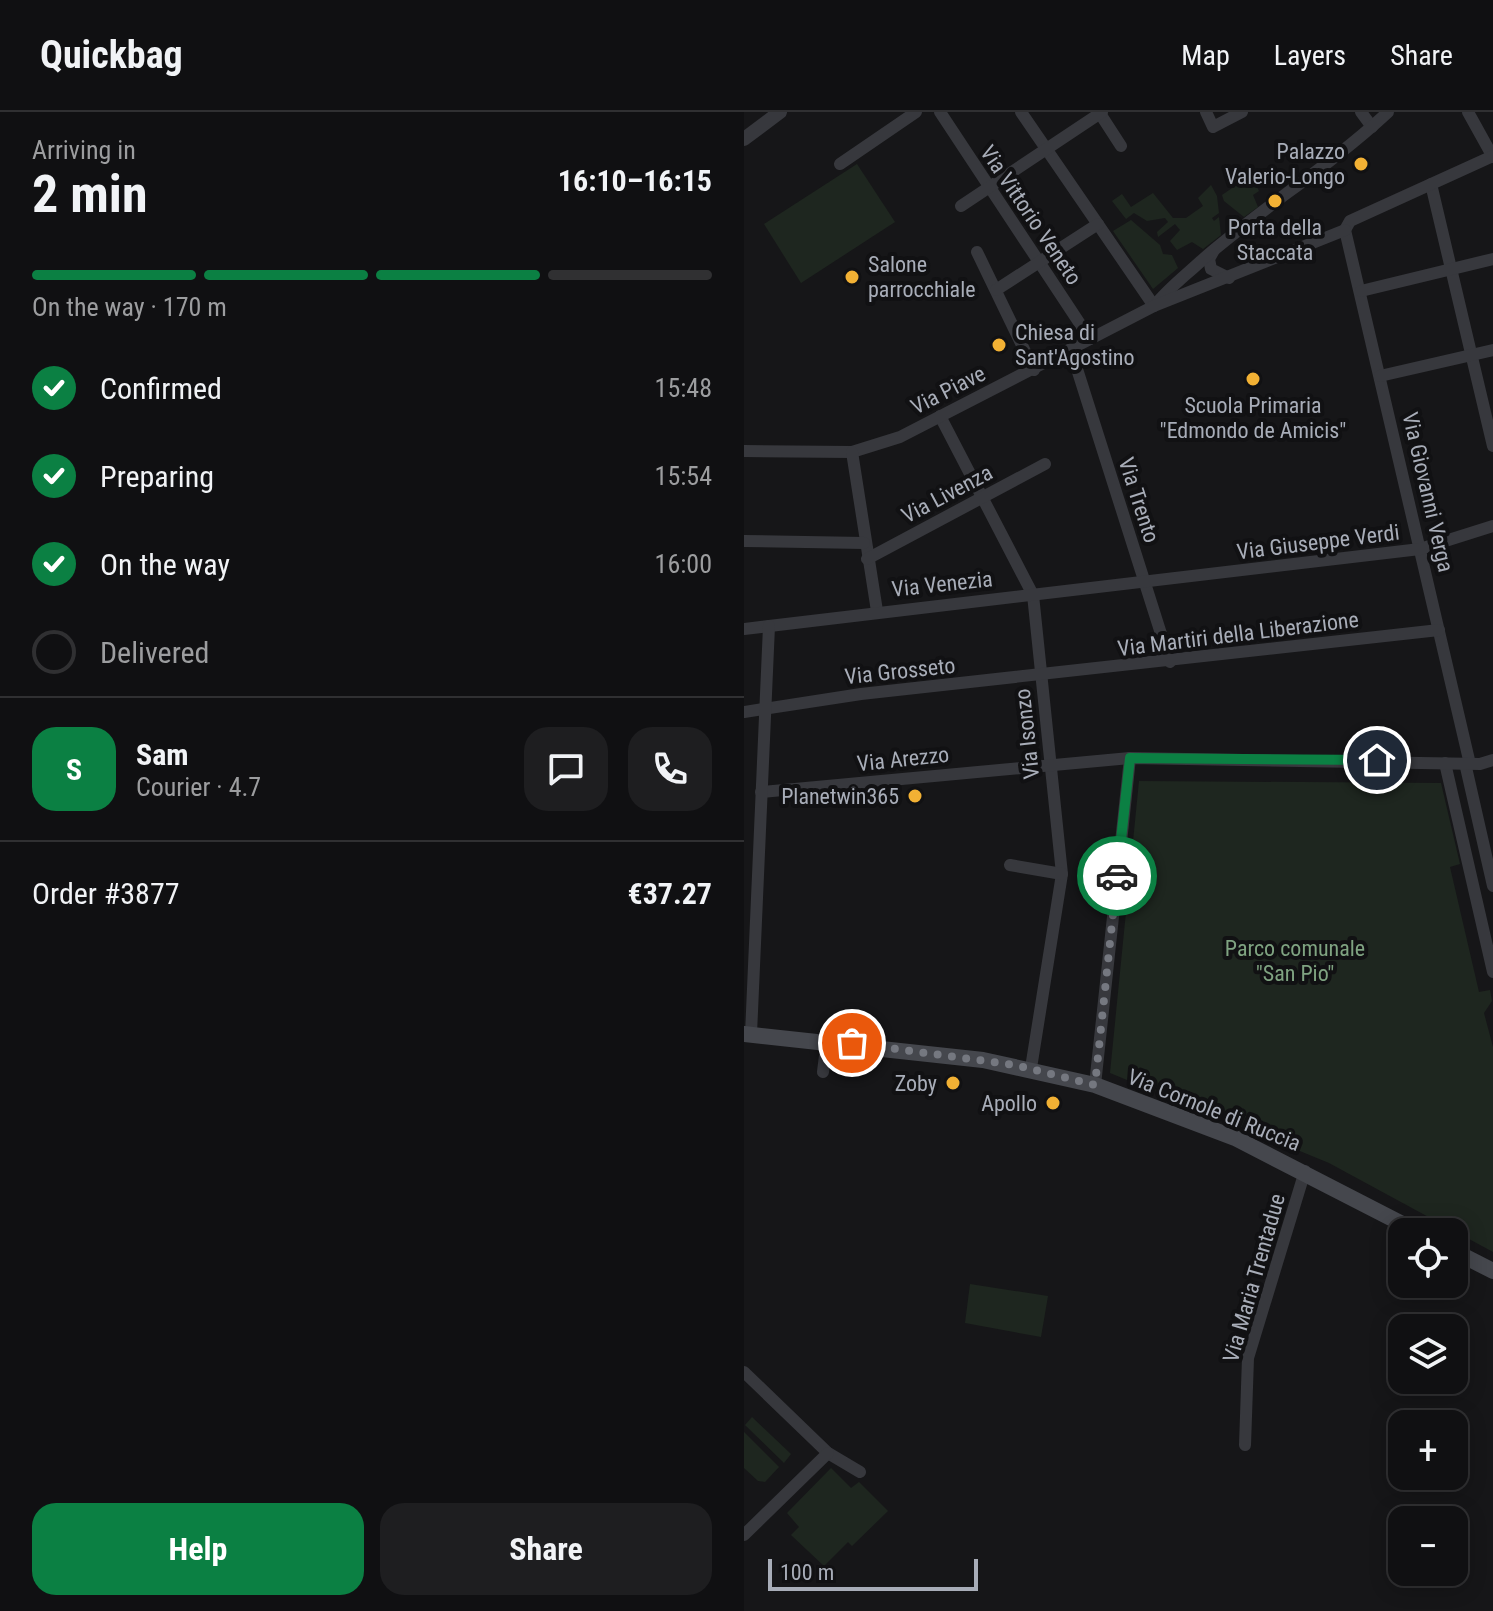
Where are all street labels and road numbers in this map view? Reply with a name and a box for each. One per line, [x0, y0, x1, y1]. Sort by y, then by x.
street label: Via Vittorio Veneto [975, 141, 1087, 289]
street label: Via Piave [907, 361, 989, 419]
street label: Via Giovanni Verga [1397, 410, 1459, 574]
street label: Via Trento [1114, 454, 1164, 546]
street label: Via Livenza [897, 460, 997, 528]
street label: Via Giuseppe Verdi [1235, 520, 1401, 564]
street label: Via Venezia [890, 566, 994, 602]
street label: Via Martiri della Liberazione [1116, 607, 1360, 661]
street label: Via Grosseto [843, 653, 957, 689]
street label: Via Isonzo [1010, 688, 1044, 780]
street label: Via Arezzo [856, 742, 950, 776]
street label: Via Cornole di Ruccia [1124, 1064, 1304, 1156]
street label: Via Maria Trentadue [1218, 1191, 1290, 1365]

